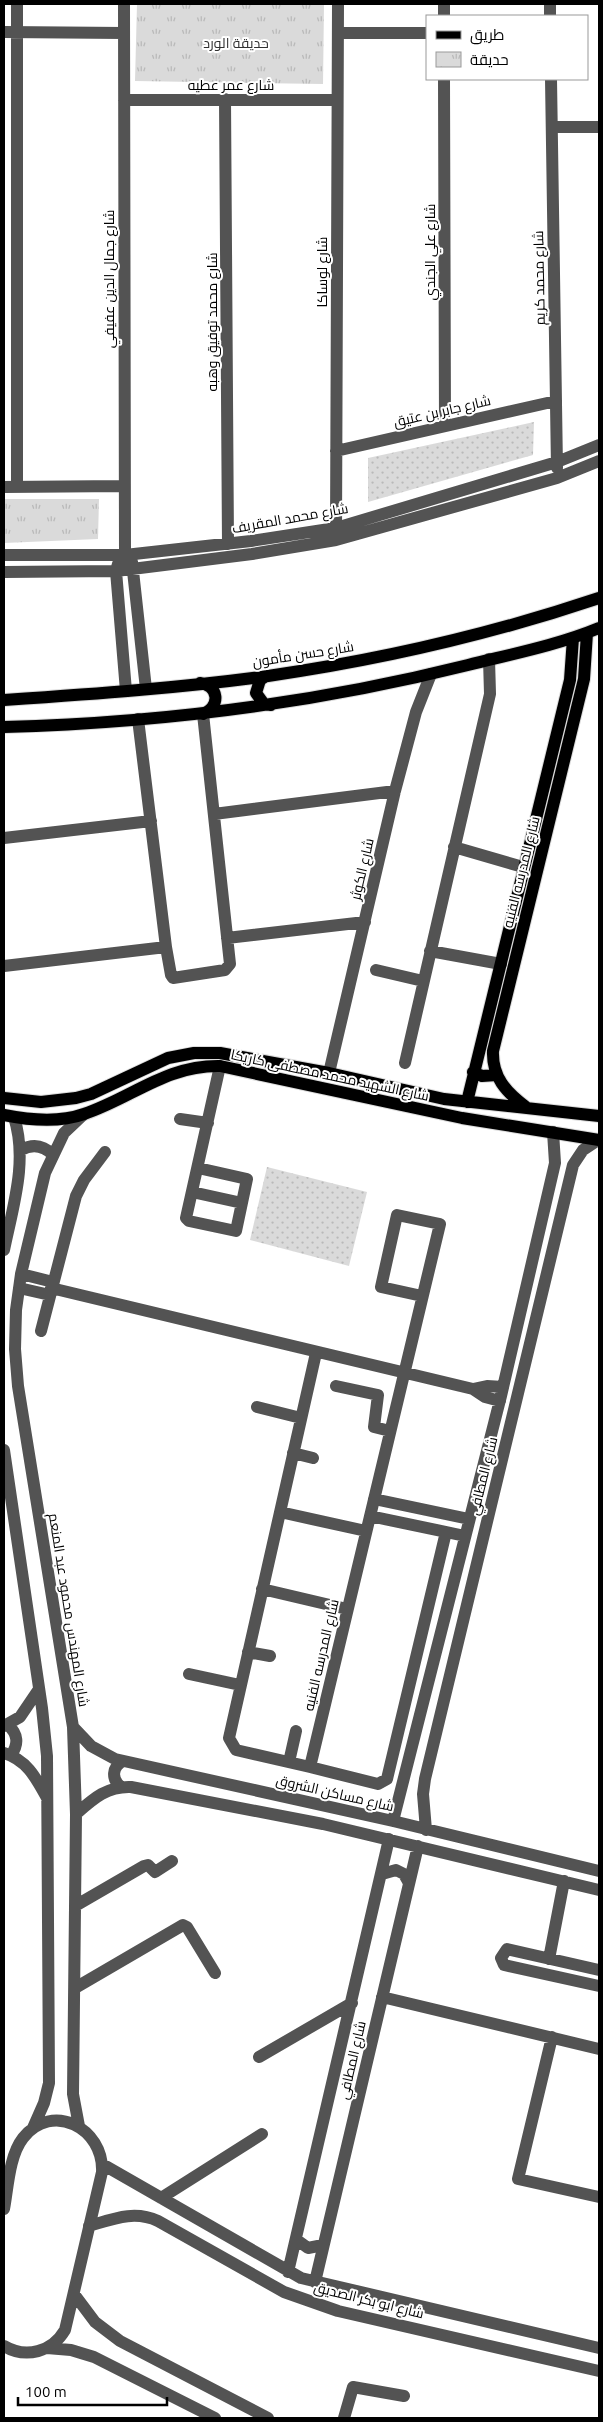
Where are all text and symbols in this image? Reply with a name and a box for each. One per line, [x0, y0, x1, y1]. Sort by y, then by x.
legend [426, 15, 588, 80]
text: طريق [470, 26, 504, 45]
park label: حديقة الورد [203, 35, 269, 51]
text: حديقة [470, 51, 509, 68]
street label: شارع عمر عطيه [188, 77, 274, 94]
street label: شارع علي الجندي [422, 204, 442, 300]
street label: شارع جمال الدين عفيفي [101, 210, 121, 348]
street label: شارع محمد كريم [530, 230, 550, 326]
street label: شارع لوساكا [314, 237, 331, 307]
street label: شارع محمد توفيق وهبه [204, 252, 221, 392]
street label: شارع جابر بن عتيق [392, 392, 492, 431]
street label: شارع محمد المقريف [231, 500, 350, 537]
street label: شارع حسن مأمون [251, 637, 355, 671]
street label: شارع المدرسه الفنيه [499, 815, 544, 930]
street label: شارع الكوثر [347, 836, 378, 903]
street label: شارع الشهيد محمد مصطفى كاريكا [229, 1046, 431, 1105]
street label: شارع المطافي [466, 1435, 504, 1518]
street label: شارع المهندس محمود عبد المنعم [44, 1512, 92, 1708]
street label: شارع المدرسه الفنيه [300, 1598, 343, 1713]
street label: شارع مساكن الشروق [274, 1772, 396, 1815]
street label: شارع المطافي [335, 2019, 373, 2102]
street label: شارع ابو بكر الصديق [312, 2279, 426, 2322]
scale bar [18, 2374, 166, 2406]
text: 100 m [25, 2383, 67, 2400]

